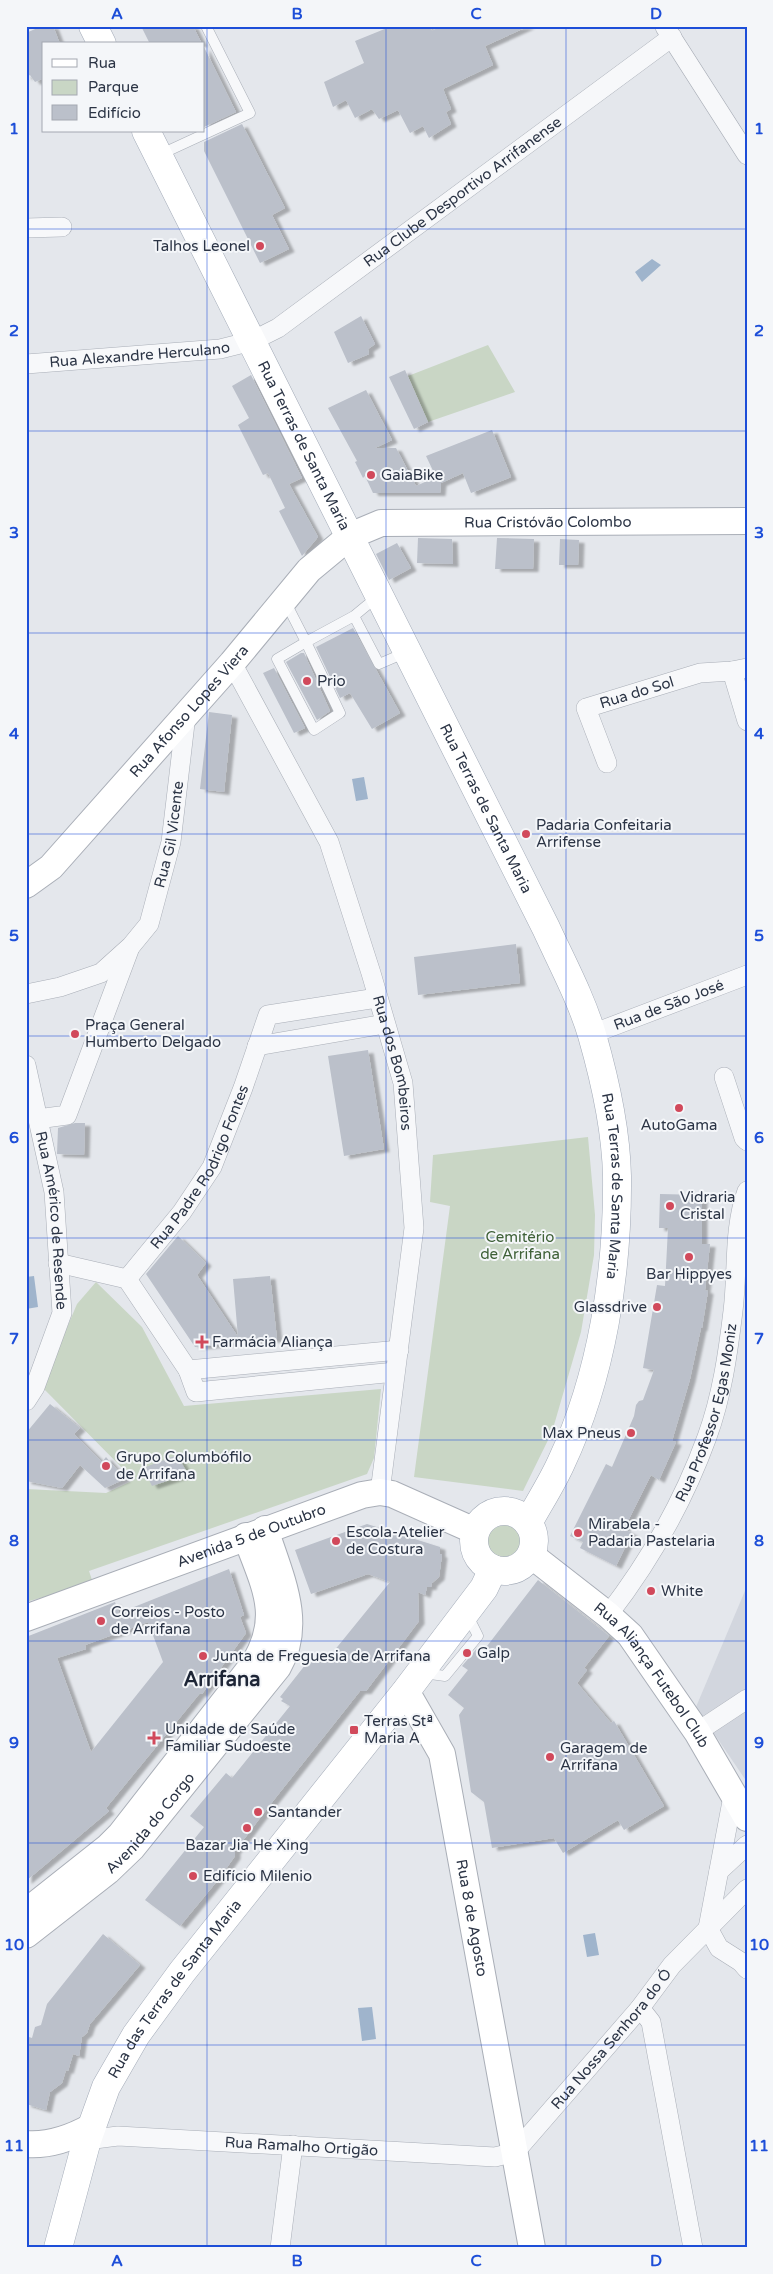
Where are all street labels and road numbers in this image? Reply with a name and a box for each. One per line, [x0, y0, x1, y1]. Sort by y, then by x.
street label: Rua Clube Desportivo Arrifanense [360, 113, 565, 271]
street label: Rua Alexandre Herculano [49, 338, 232, 371]
street label: Rua Terras de Santa Maria [254, 358, 354, 533]
street label: Rua Cristóvão Colombo [464, 513, 632, 532]
street label: Rua Afonso Lopes Viera [126, 641, 252, 781]
street label: Rua do Sol [597, 673, 676, 712]
street label: Rua Terras de Santa Maria [436, 721, 536, 896]
street label: Rua Gil Vicente [150, 780, 187, 890]
street label: Rua de São José [611, 976, 726, 1034]
street label: Rua dos Bombeiros [369, 993, 416, 1131]
street label: Rua Padre Rodrigo Fontes [146, 1082, 252, 1253]
street label: Rua Terras de Santa Maria [598, 1091, 626, 1281]
street label: Rua Américo de Resende [32, 1130, 71, 1310]
street label: Rua Professor Egas Moniz [671, 1322, 740, 1505]
street label: Avenida 5 de Outubro [175, 1500, 328, 1571]
street label: Rua Aliança Futebol Club [590, 1598, 713, 1751]
street label: Avenida do Corgo [102, 1769, 198, 1877]
street label: Rua 8 de Agosto [452, 1858, 491, 1978]
street label: Rua das Terras de Santa Maria [104, 1896, 245, 2081]
street label: Rua Nossa Senhora do Ó [547, 1965, 675, 2113]
street label: Rua Ramalho Ortigão [224, 2133, 379, 2159]

